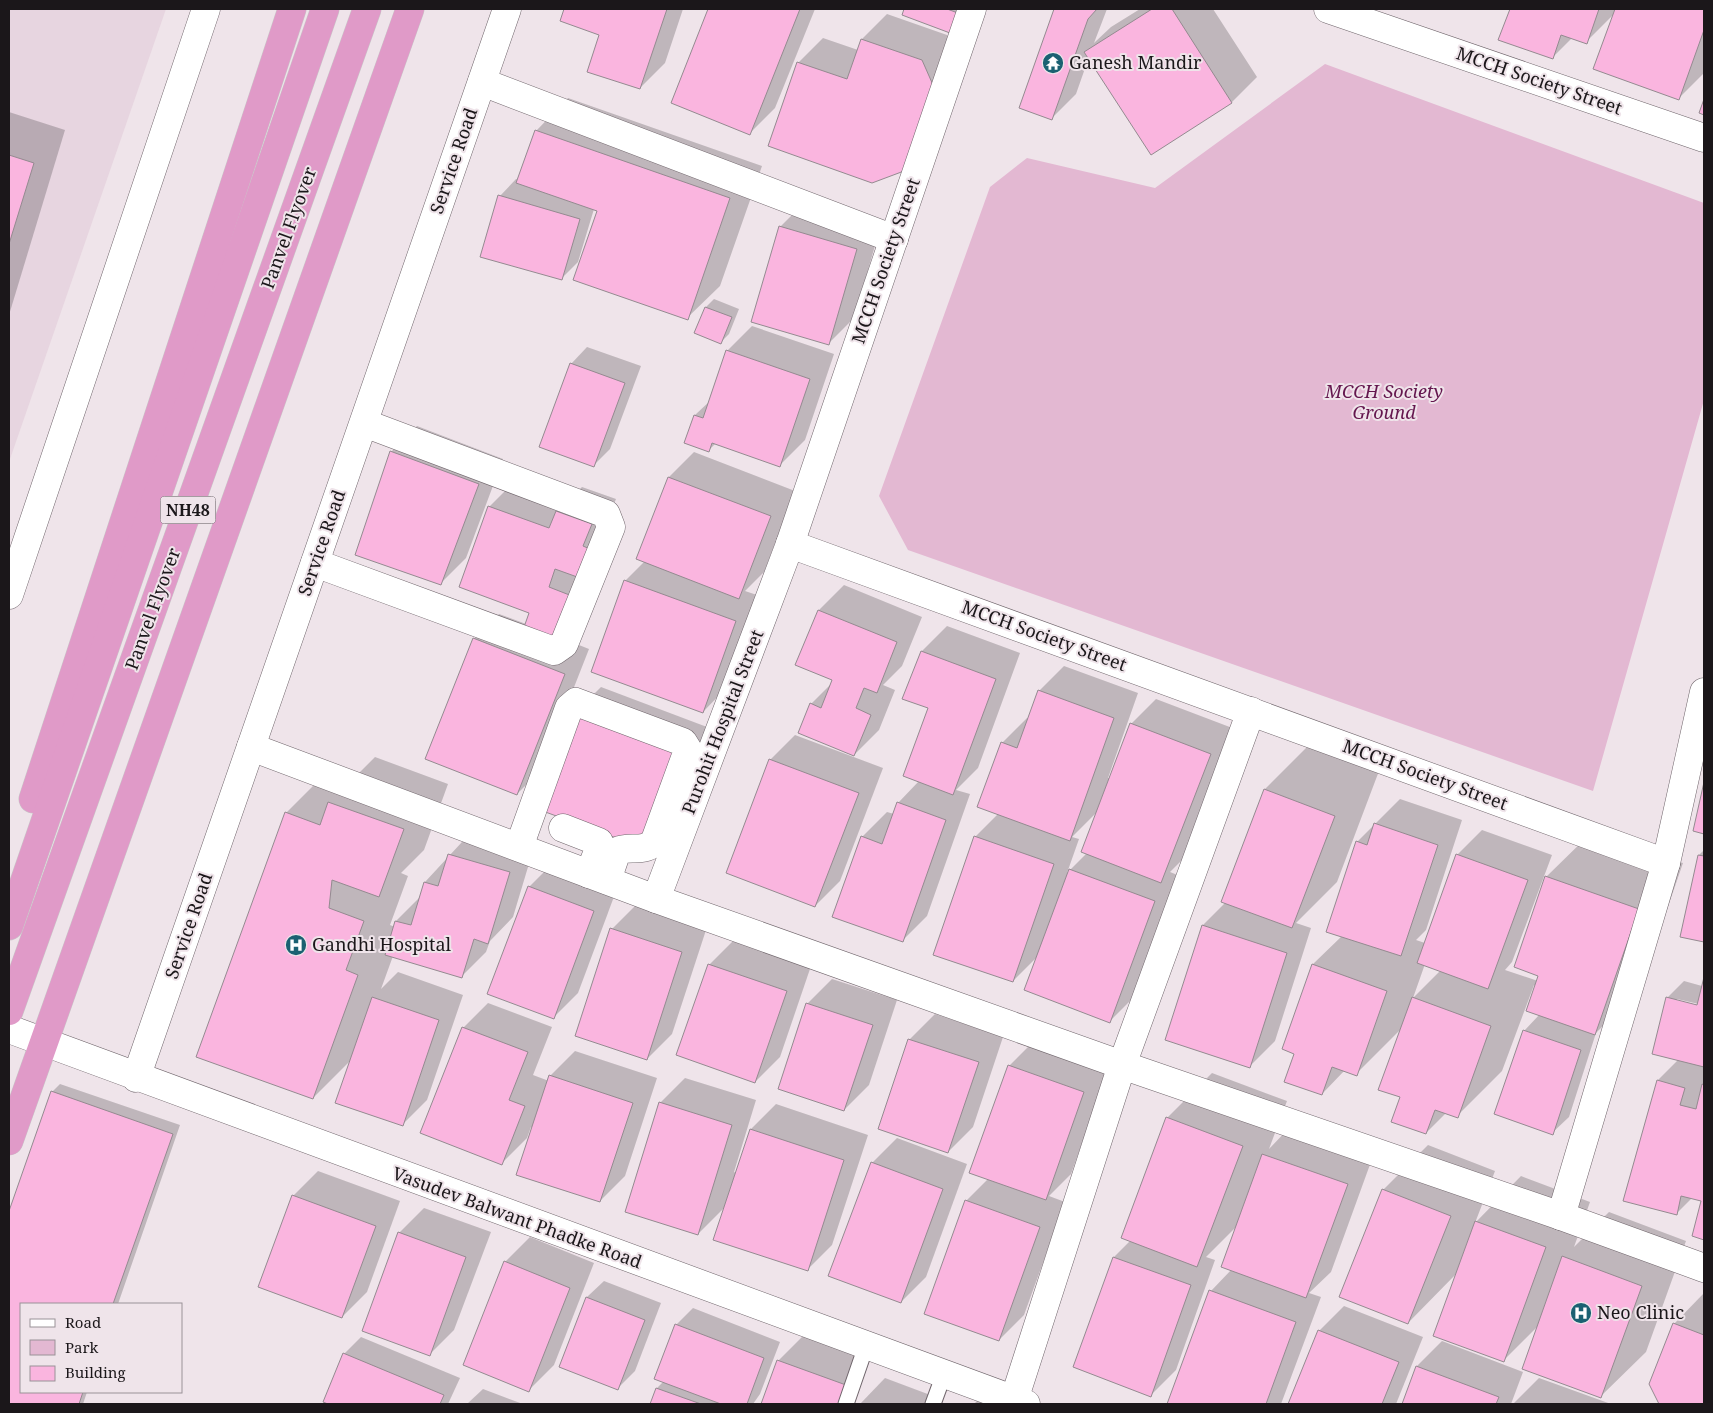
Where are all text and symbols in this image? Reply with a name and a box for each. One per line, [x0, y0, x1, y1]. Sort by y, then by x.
street label: MCCH Society Street [1453, 40, 1625, 120]
place label: Ganesh Mandir [1069, 50, 1202, 74]
temple icon: Ganesh Mandir [1041, 51, 1065, 75]
street label: Service Road [424, 104, 482, 217]
street label: Panvel Flyover [255, 163, 321, 292]
street label: MCCH Society Street [845, 175, 925, 347]
park label: MCCH Society Ground [1324, 379, 1443, 424]
street label: Service Road [292, 486, 350, 599]
road number: NH48 [160, 496, 216, 524]
street label: Panvel Flyover [119, 544, 185, 673]
street label: MCCH Society Street [959, 594, 1130, 676]
street label: Purohit Hospital Street [676, 626, 768, 817]
street label: MCCH Society Street [1340, 733, 1511, 815]
street label: Service Road [159, 869, 217, 982]
place label: Gandhi Hospital [312, 932, 452, 956]
hospital icon: Gandhi Hospital [284, 933, 308, 957]
street label: Vasudev Balwant Phadke Road [389, 1161, 645, 1273]
place label: Neo Clinic [1597, 1300, 1684, 1324]
hospital icon: Neo Clinic [1569, 1301, 1593, 1325]
legend [20, 1303, 182, 1393]
text: Road [65, 1312, 101, 1332]
text: Park [65, 1337, 99, 1357]
text: Building [65, 1362, 126, 1382]

